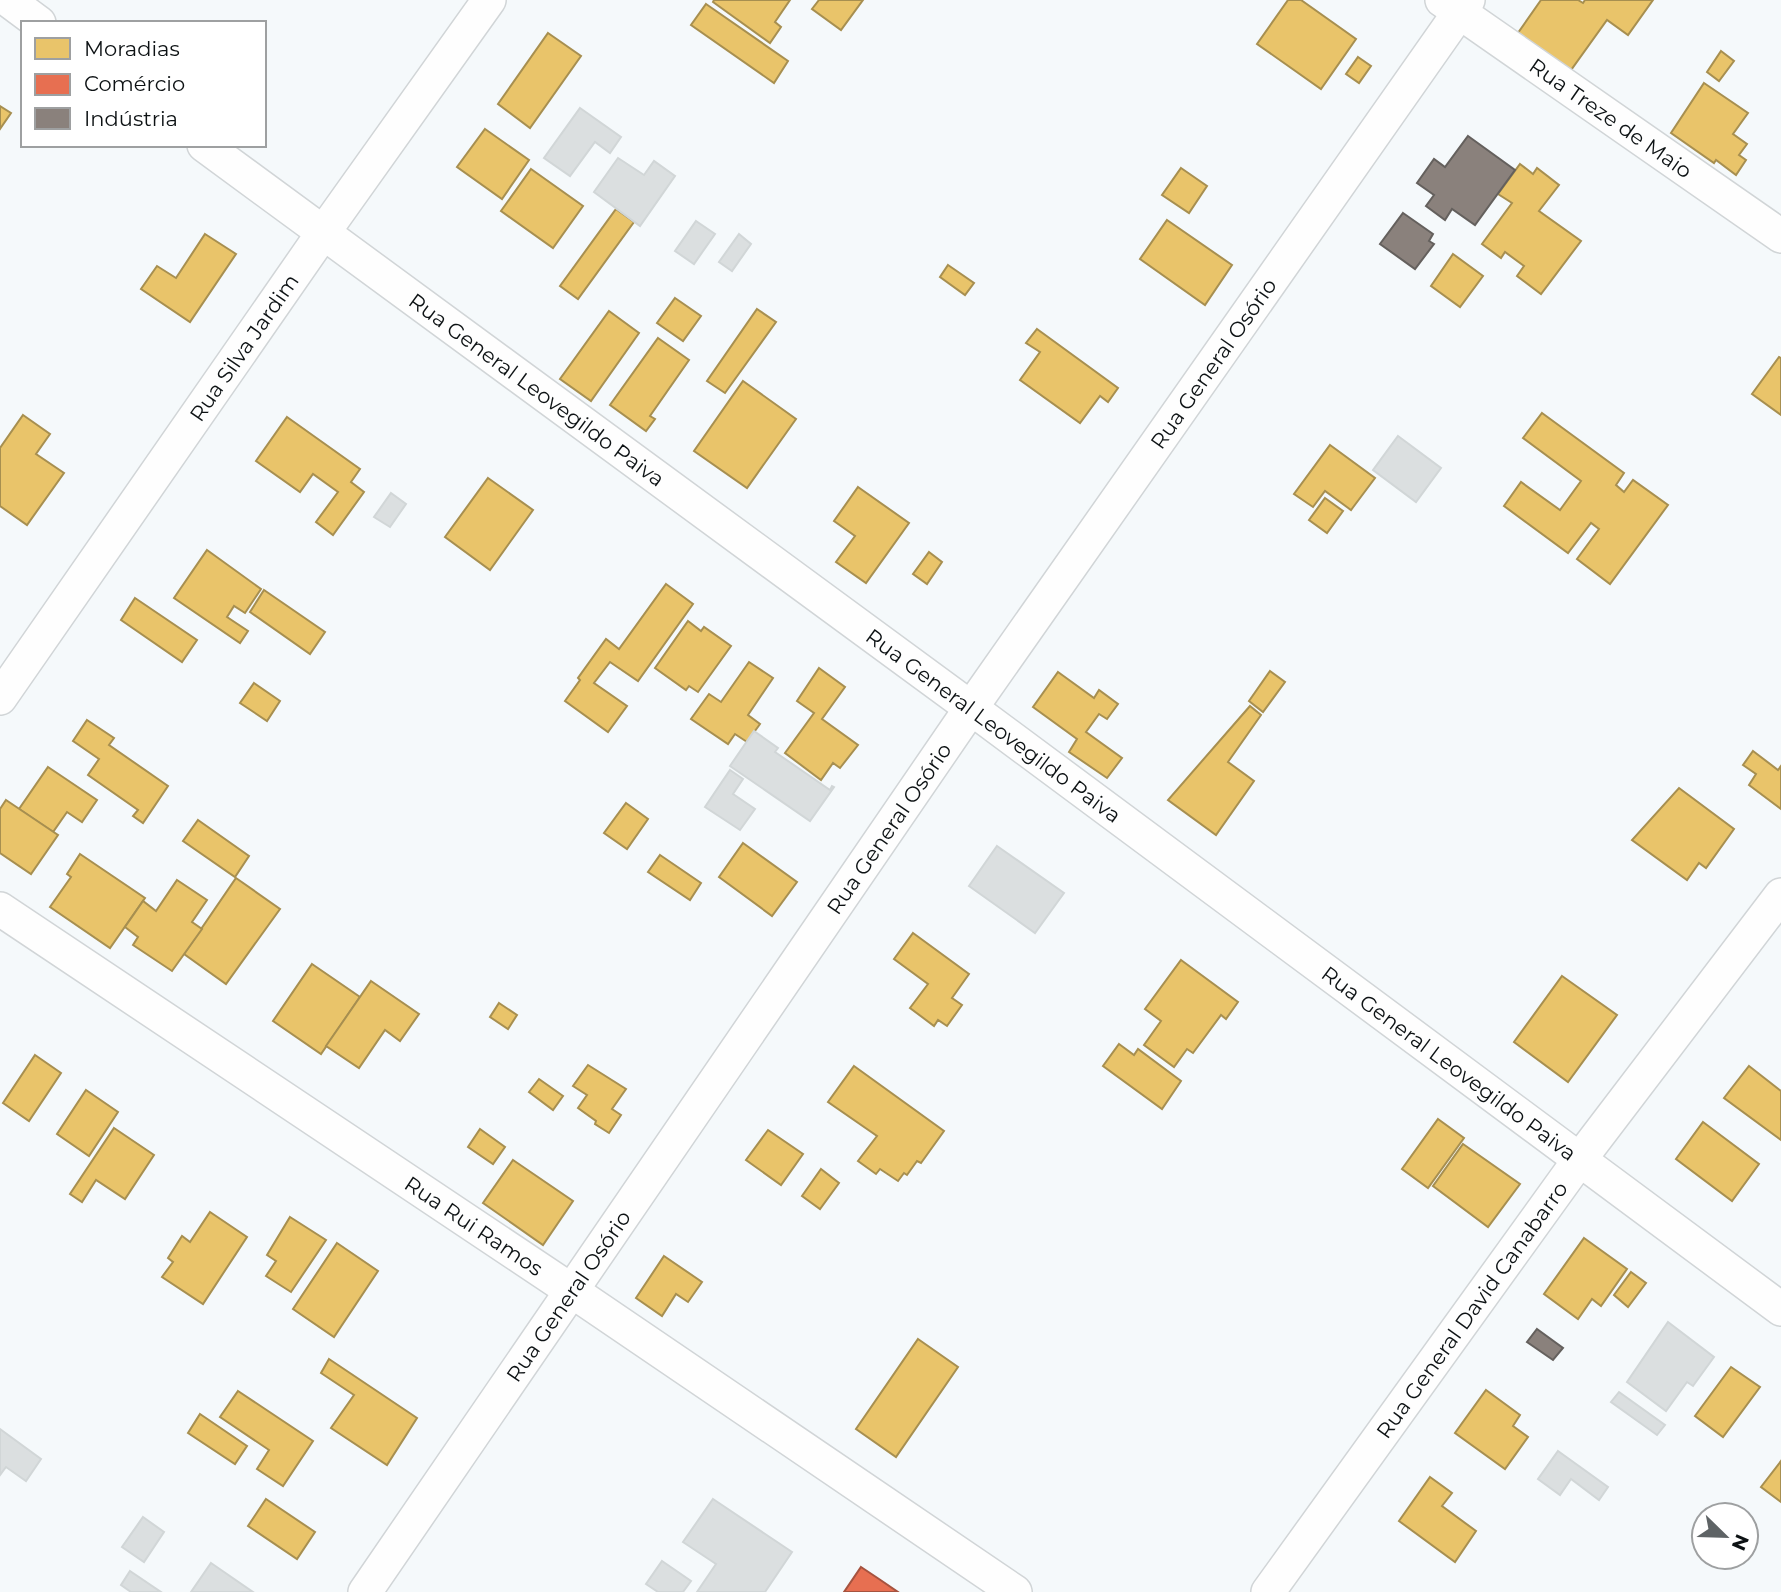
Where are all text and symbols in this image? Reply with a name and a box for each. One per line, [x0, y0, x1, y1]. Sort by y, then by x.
legend [21, 21, 266, 147]
text: Moradias [84, 36, 180, 61]
street label: Rua Treze de Maio [1525, 53, 1697, 183]
text: Comércio [84, 71, 185, 96]
text: Indústria [84, 106, 178, 131]
street label: Rua Silva Jardim [184, 269, 303, 426]
street label: Rua General Osório [1145, 273, 1281, 453]
street label: Rua General Leovegildo Paiva [404, 287, 669, 491]
street label: Rua General Leovegildo Paiva [861, 623, 1126, 828]
street label: Rua General Osório [821, 738, 956, 919]
street label: Rua General Leovegildo Paiva [1317, 960, 1581, 1165]
street label: Rua Rui Ramos [400, 1170, 548, 1281]
street label: Rua General David Canabarro [1371, 1176, 1572, 1443]
street label: Rua General Osório [500, 1205, 635, 1386]
north arrow [1690, 1501, 1760, 1571]
text: N [1727, 1531, 1754, 1554]

